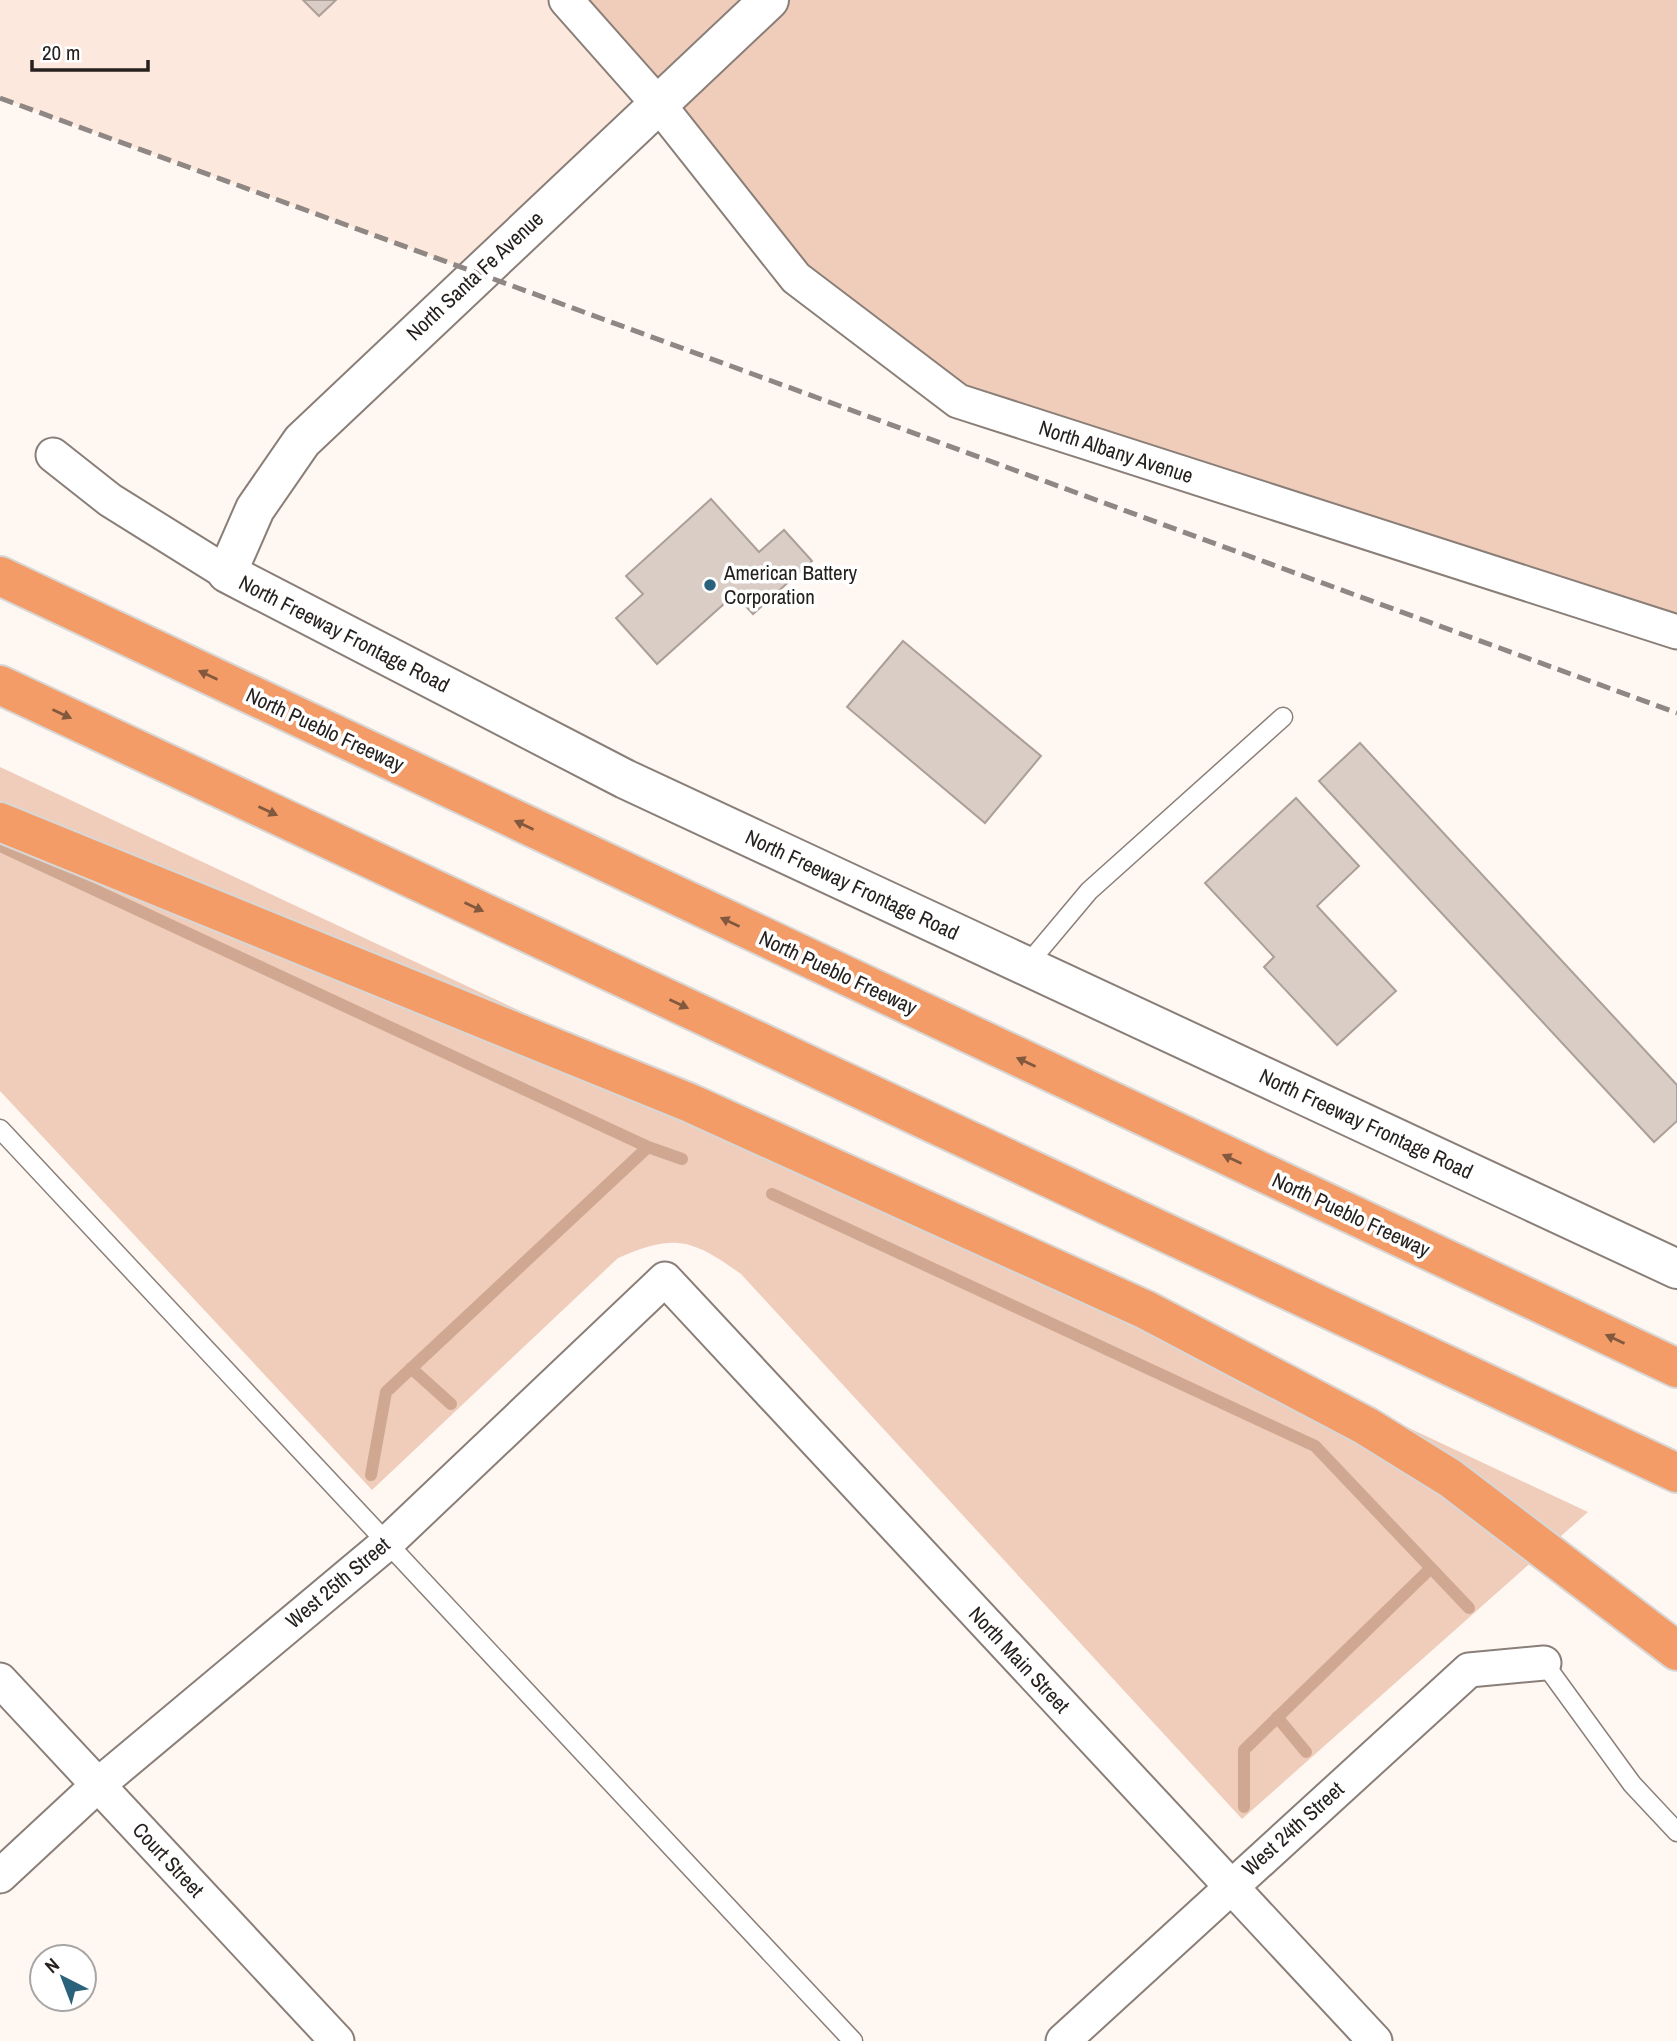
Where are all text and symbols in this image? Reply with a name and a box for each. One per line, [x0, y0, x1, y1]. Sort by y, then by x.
scale bar [32, 28, 147, 72]
text: 20 m [42, 38, 80, 67]
street label: North Santa Fe Avenue [400, 204, 550, 347]
street label: North Albany Avenue [1035, 413, 1197, 490]
place label: American Battery Corporation [723, 558, 857, 611]
street label: North Freeway Frontage Road [234, 568, 454, 699]
marker: American Battery Corporation [702, 577, 718, 593]
one-way arrow [198, 669, 218, 680]
street label: North Pueblo Freeway [241, 680, 409, 779]
one-way arrow [52, 708, 72, 720]
one-way arrow [258, 805, 278, 817]
one-way arrow [514, 819, 534, 830]
street label: North Freeway Frontage Road [741, 822, 964, 947]
one-way arrow [463, 902, 484, 913]
one-way arrow [719, 916, 740, 927]
street label: North Pueblo Freeway [754, 923, 922, 1022]
one-way arrow [669, 999, 690, 1010]
one-way arrow [1016, 1056, 1036, 1068]
street label: North Freeway Frontage Road [1255, 1061, 1478, 1186]
one-way arrow [1222, 1153, 1242, 1164]
street label: North Pueblo Freeway [1267, 1165, 1435, 1264]
one-way arrow [1605, 1333, 1625, 1344]
street label: West 25th Street [279, 1530, 396, 1635]
street label: North Main Street [962, 1600, 1076, 1719]
street label: West 24th Street [1235, 1775, 1350, 1882]
street label: Court Street [126, 1816, 211, 1904]
north arrow [28, 1943, 98, 2013]
text: N [39, 1952, 65, 1979]

